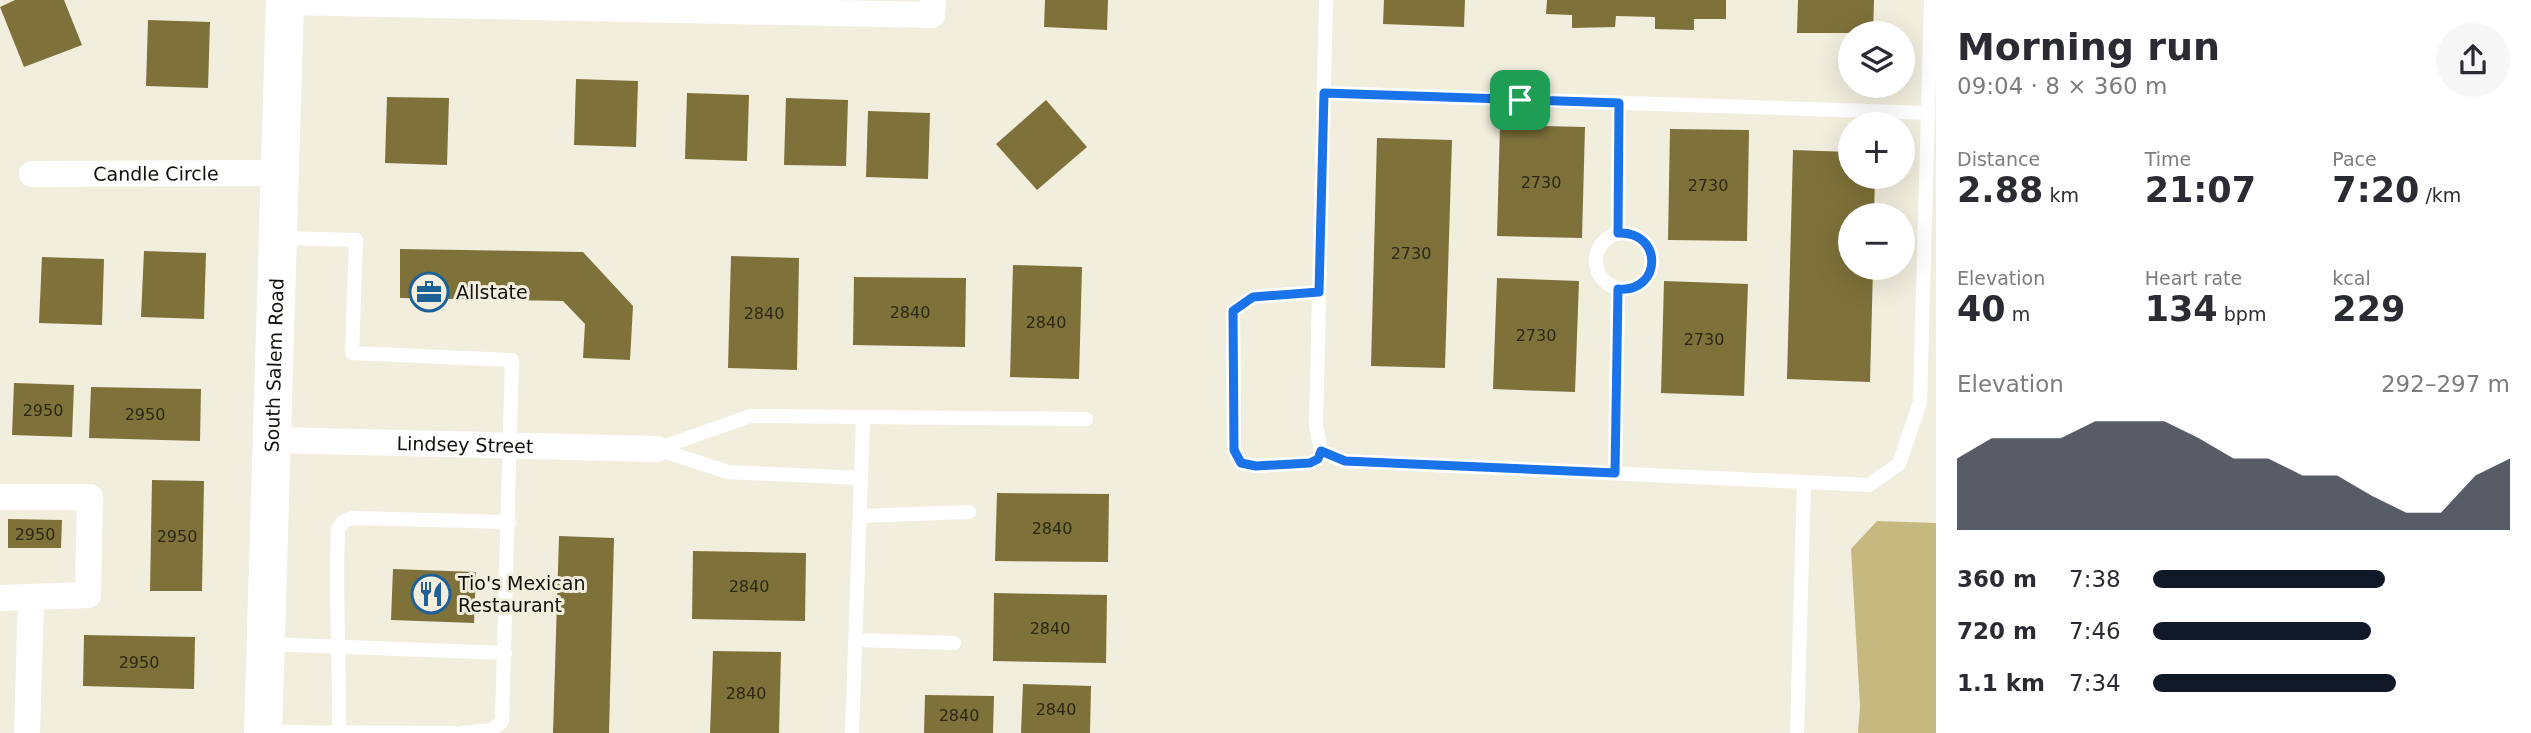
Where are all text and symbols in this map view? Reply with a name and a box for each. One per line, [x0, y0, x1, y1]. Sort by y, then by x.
map controls [1838, 21, 1915, 280]
button: layers [1838, 21, 1915, 98]
button: share [2436, 23, 2510, 97]
text: Morning run [1957, 25, 2220, 69]
pin [1490, 70, 1550, 130]
text: 09:04 · 8 × 360 m [1957, 73, 2167, 99]
icon: arrive [1501, 81, 1539, 119]
button: + [1838, 112, 1915, 189]
text: Distance [1957, 148, 2040, 170]
text: Time [2145, 148, 2191, 170]
text: Pace [2332, 148, 2377, 170]
street label: Candle Circle [93, 162, 219, 185]
text: 2.88 [1957, 170, 2043, 210]
text: 21:07 [2145, 170, 2256, 210]
text: 7:20 [2332, 170, 2419, 210]
house number: 2730 [1521, 173, 1561, 192]
house number: 2730 [1688, 176, 1728, 195]
text: km [2043, 184, 2079, 206]
text: /km [2419, 184, 2461, 206]
button: − [1838, 203, 1915, 280]
house number: 2730 [1391, 244, 1431, 263]
text: Elevation [1957, 267, 2045, 289]
text: Heart rate [2145, 267, 2242, 289]
text: kcal [2332, 267, 2371, 289]
office icon: Allstate [408, 271, 450, 313]
street label: South Salem Road [260, 278, 288, 453]
place label: Allstate [456, 281, 528, 303]
text: 40 [1957, 289, 2006, 329]
text: 134 [2145, 289, 2218, 329]
text: 229 [2332, 289, 2405, 329]
house number: 2840 [890, 303, 930, 322]
text: m [2006, 303, 2030, 325]
text: bpm [2218, 303, 2266, 325]
house number: 2840 [744, 304, 784, 323]
house number: 2840 [1026, 313, 1066, 332]
house number: 2730 [1516, 326, 1556, 345]
house number: 2730 [1684, 330, 1724, 349]
text: Elevation [1957, 371, 2064, 397]
text: 292–297 m [2381, 371, 2510, 397]
house number: 2950 [23, 401, 63, 420]
house number: 2950 [125, 405, 165, 424]
street label: Lindsey Street [396, 432, 534, 457]
house number: 2840 [1032, 519, 1072, 538]
house number: 2950 [15, 525, 55, 544]
house number: 2950 [157, 527, 197, 546]
text: 360 m [1957, 566, 2037, 592]
text: 7:38 [2069, 566, 2121, 592]
place label: Tio's Mexican Restaurant [457, 572, 586, 616]
restaurant icon: Tio's Mexican Restaurant [410, 573, 452, 615]
house number: 2840 [729, 577, 769, 596]
text: 720 m [1957, 618, 2037, 644]
text: 7:46 [2069, 618, 2121, 644]
house number: 2840 [1030, 619, 1070, 638]
house number: 2950 [119, 653, 159, 672]
text: 1.1 km [1957, 670, 2045, 696]
text: 7:34 [2069, 670, 2121, 696]
house number: 2840 [726, 684, 766, 703]
house number: 2840 [1036, 700, 1076, 719]
house number: 2840 [939, 706, 979, 725]

